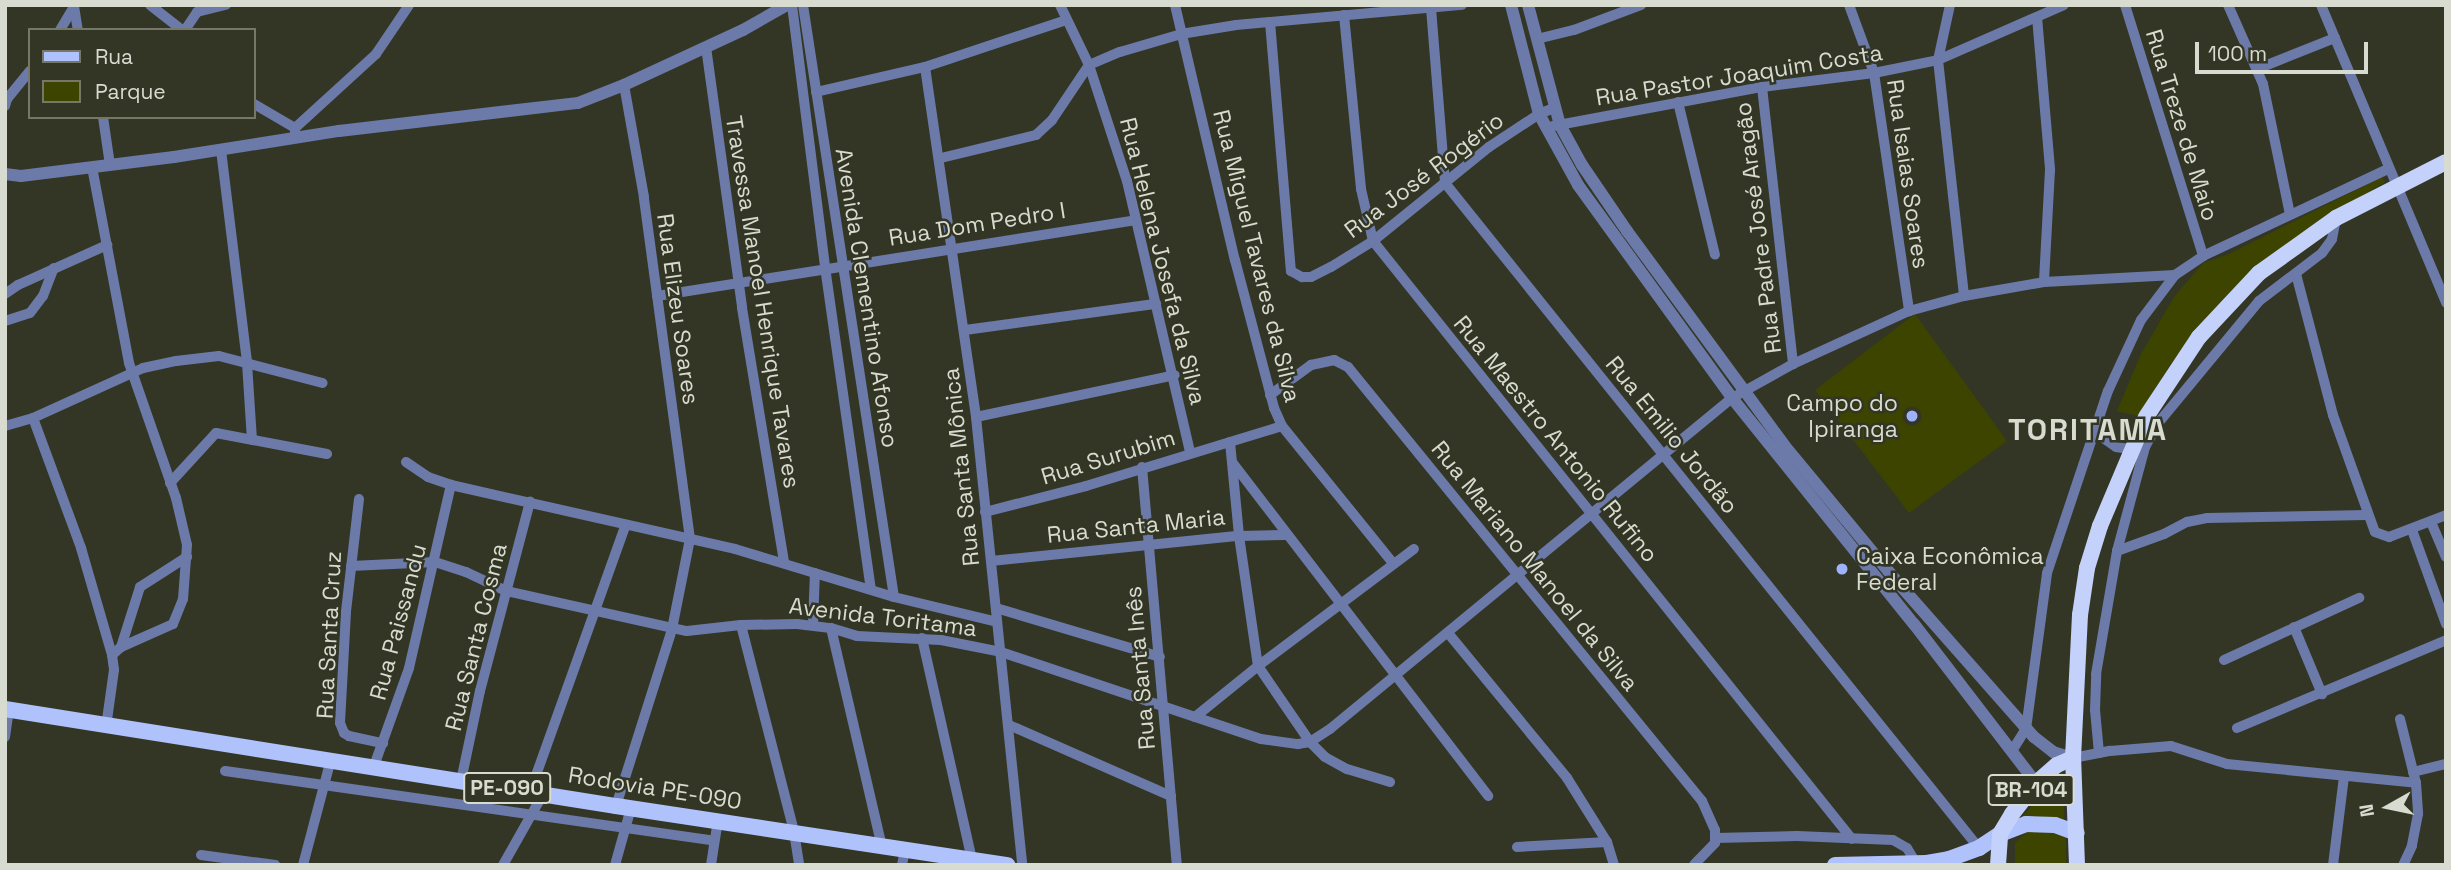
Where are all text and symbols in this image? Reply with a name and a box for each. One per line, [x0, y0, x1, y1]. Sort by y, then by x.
street label: Rua Treze de Maio [2140, 26, 2224, 224]
legend [28, 28, 256, 119]
scale bar [2199, 28, 2372, 72]
street label: Rua Pastor Joaquim Costa [1594, 39, 1884, 111]
text: 100 m [2208, 40, 2267, 67]
text: Rua [95, 43, 133, 70]
text: Parque [95, 78, 166, 105]
street label: Rua Isaias Soares [1881, 78, 1935, 270]
street label: Rua Padre José Aragão [1729, 101, 1787, 355]
street label: Rua José Rogério [1339, 106, 1509, 244]
street label: Rua Miguel Tavares da Silva [1207, 107, 1307, 405]
street label: Travessa Manoel Henrique Tavares [720, 114, 806, 490]
street label: Rua Helena Josefa da Silva [1114, 114, 1212, 408]
street label: Avenida Clementino Afonso [830, 146, 904, 450]
street label: Rua Dom Pedro I [887, 196, 1067, 252]
street label: Rua Elizeu Soares [651, 212, 705, 406]
street label: Rua Maestro Antonio Rufino [1448, 310, 1664, 568]
street label: Rua Emilio Jordão [1600, 351, 1744, 519]
street label: Rua Santa Mônica [937, 366, 985, 568]
place label: Campo do Ipiranga [1786, 389, 1898, 443]
marker: Campo do Ipiranga [1904, 408, 1920, 424]
district label: TORITAMA [2009, 412, 2167, 448]
street label: Rua Surubim [1038, 424, 1178, 490]
street label: Rua Mariano Manoel da Silva [1426, 435, 1644, 697]
street label: Rua Santa Maria [1045, 503, 1227, 549]
street label: Rua Santa Cosma [439, 540, 513, 734]
street label: Rua Paissandu [364, 541, 432, 703]
place label: Caixa Econômica Federal [1856, 542, 2044, 596]
street label: Rua Santa Cruz [311, 550, 347, 720]
marker: Caixa Econômica Federal [1834, 561, 1850, 577]
street label: Rua Santa Inês [1119, 585, 1161, 751]
street label: Avenida Toritama [787, 592, 979, 642]
street label: Rodovia PE-090 [566, 761, 744, 815]
road number: PE-090 [462, 770, 552, 806]
road number: BR-104 [1987, 772, 2075, 808]
north arrow [2353, 772, 2423, 842]
text: N [2353, 802, 2380, 819]

